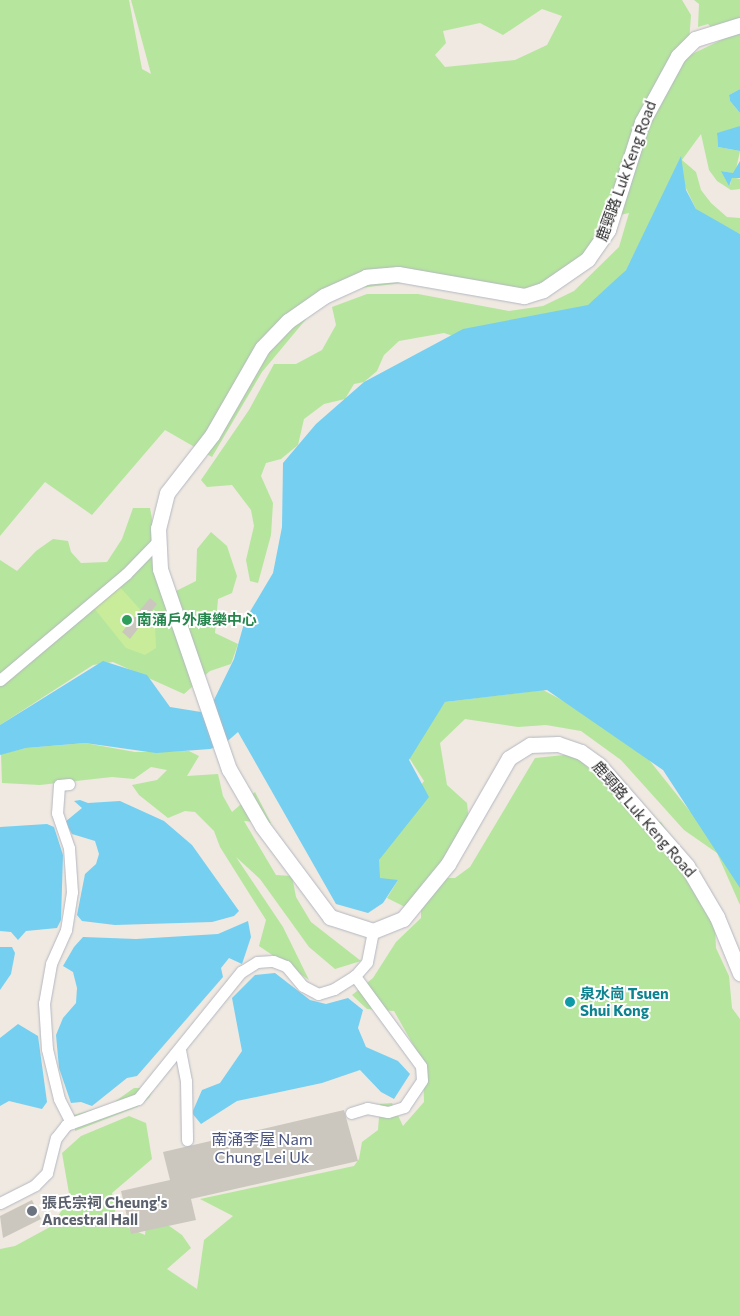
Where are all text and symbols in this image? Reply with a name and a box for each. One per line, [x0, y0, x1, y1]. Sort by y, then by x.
street label: 鹿頸路 Luk Keng Road [592, 98, 660, 244]
place label: 南涌戶外康樂中心 [137, 611, 257, 629]
marker: 南涌戶外康樂中心 [121, 614, 133, 626]
street label: 鹿頸路 Luk Keng Road [589, 757, 699, 881]
place label: 泉水崗 Tsuen Shui Kong [580, 984, 669, 1019]
marker: 泉水崗 Tsuen Shui Kong [564, 996, 576, 1008]
district label: 南涌李屋 Nam Chung Lei Uk [207, 1129, 317, 1167]
place label: 張氏宗祠 Cheung's Ancestral Hall [42, 1193, 168, 1228]
marker: 張氏宗祠 Cheung's Ancestral Hall [26, 1205, 38, 1217]

